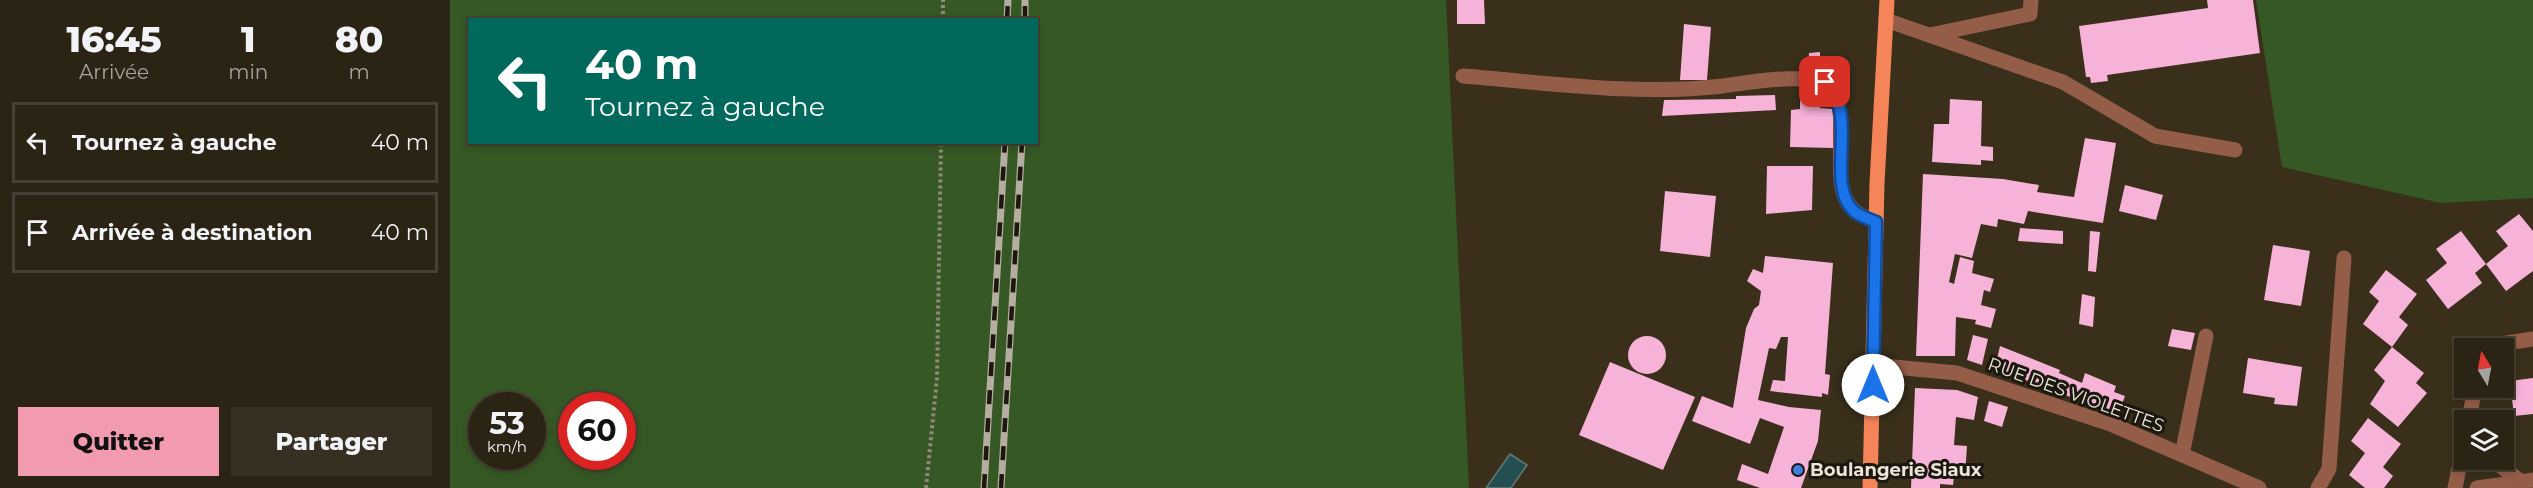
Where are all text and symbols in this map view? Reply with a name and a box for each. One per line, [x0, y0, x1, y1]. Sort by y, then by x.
text: 16:45 [66, 17, 162, 61]
text: 1 [241, 17, 256, 61]
text: 80 [335, 17, 384, 61]
text: 40 m [585, 38, 698, 90]
icon: left [486, 42, 564, 120]
pin [1799, 56, 1850, 107]
text: Arrivée [79, 60, 149, 84]
text: min [228, 60, 268, 84]
text: m [349, 60, 370, 84]
icon: arrive [1808, 65, 1841, 98]
text: Tournez à gauche [585, 90, 825, 123]
icon: left [21, 126, 54, 159]
text: Tournez à gauche [72, 129, 277, 156]
text: 40 m [371, 129, 429, 156]
icon: arrive [21, 216, 54, 249]
text: Arrivée à destination [72, 219, 312, 246]
text: 40 m [371, 219, 429, 246]
north arrow [2454, 338, 2514, 398]
map controls [2454, 338, 2514, 470]
position arrow [1841, 353, 1905, 417]
street label: RUE DES VIOLETTES [1985, 353, 2167, 437]
speed limit sign: 60 [558, 392, 636, 470]
text: 53 [489, 405, 525, 442]
button: Quitter [18, 407, 219, 476]
button: Partager [231, 407, 432, 476]
button: layers [2454, 410, 2514, 470]
text: km/h [487, 437, 527, 456]
place label: Boulangerie Siaux [1810, 459, 1982, 481]
marker: Boulangerie Siaux [1791, 463, 1805, 477]

